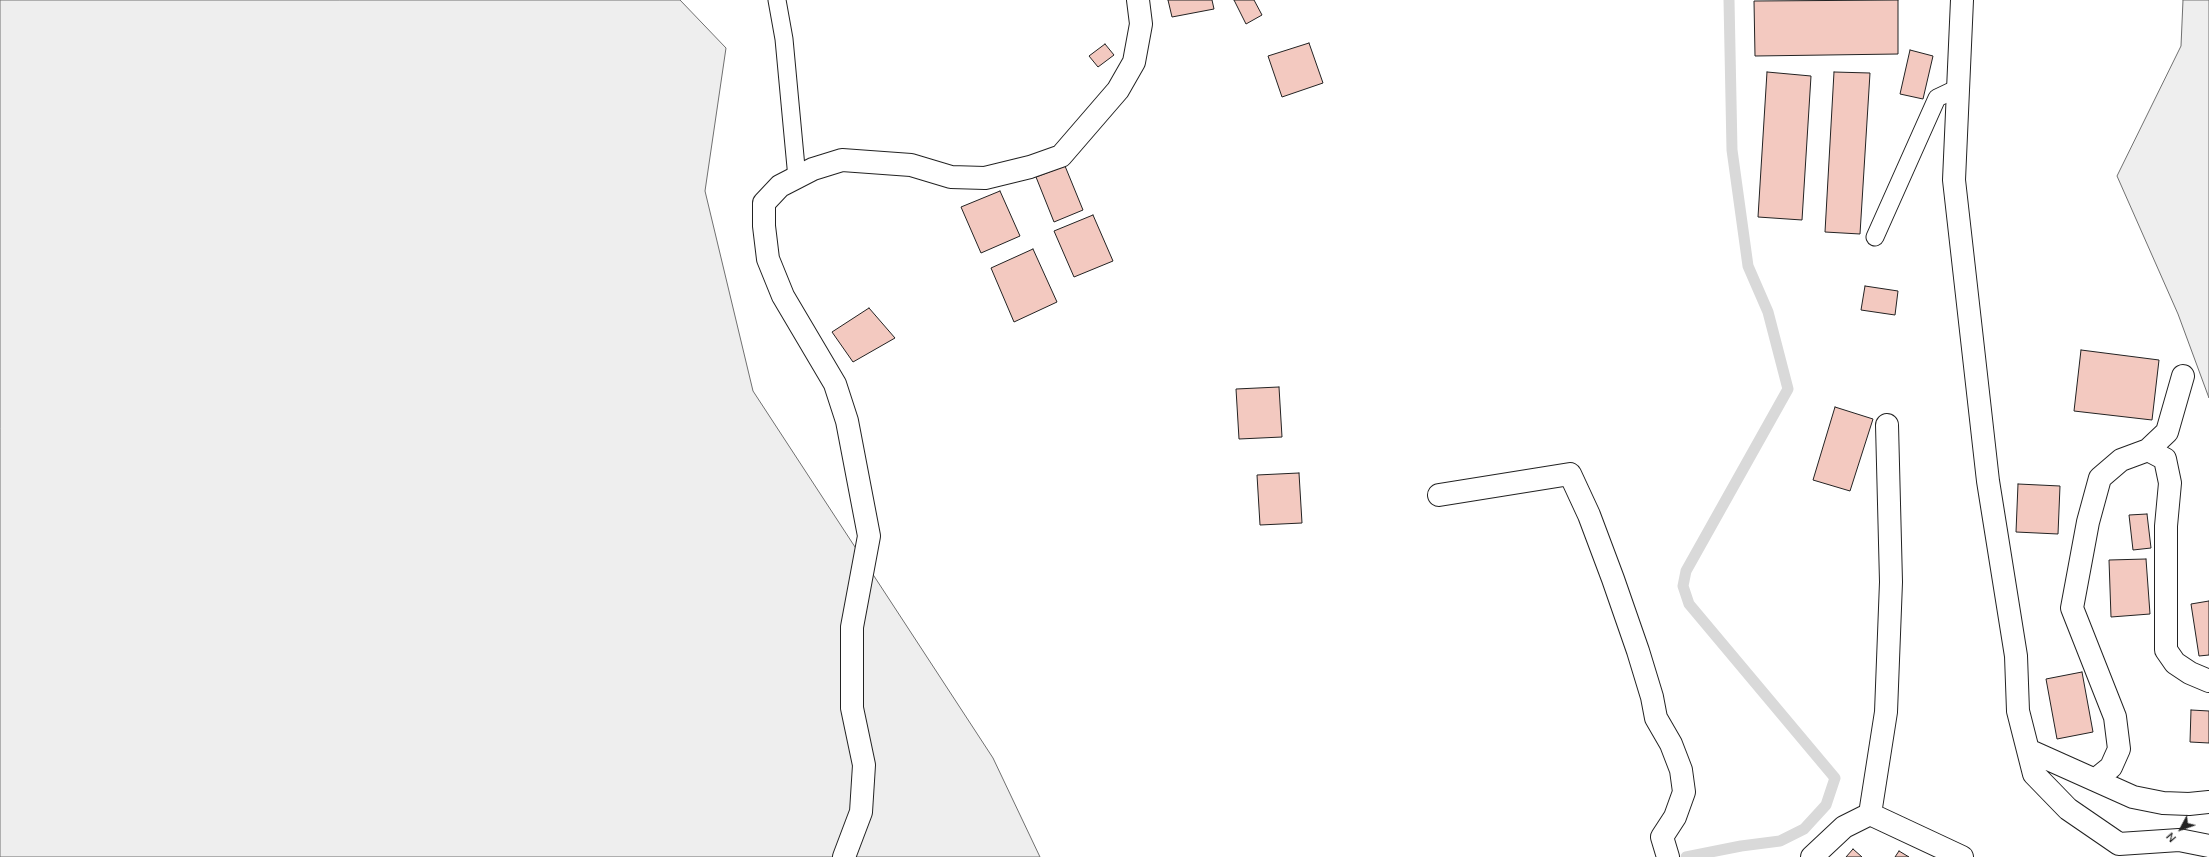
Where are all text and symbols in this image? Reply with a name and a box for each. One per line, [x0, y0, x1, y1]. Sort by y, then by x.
north arrow [2161, 809, 2201, 849]
text: N [2163, 829, 2180, 845]

